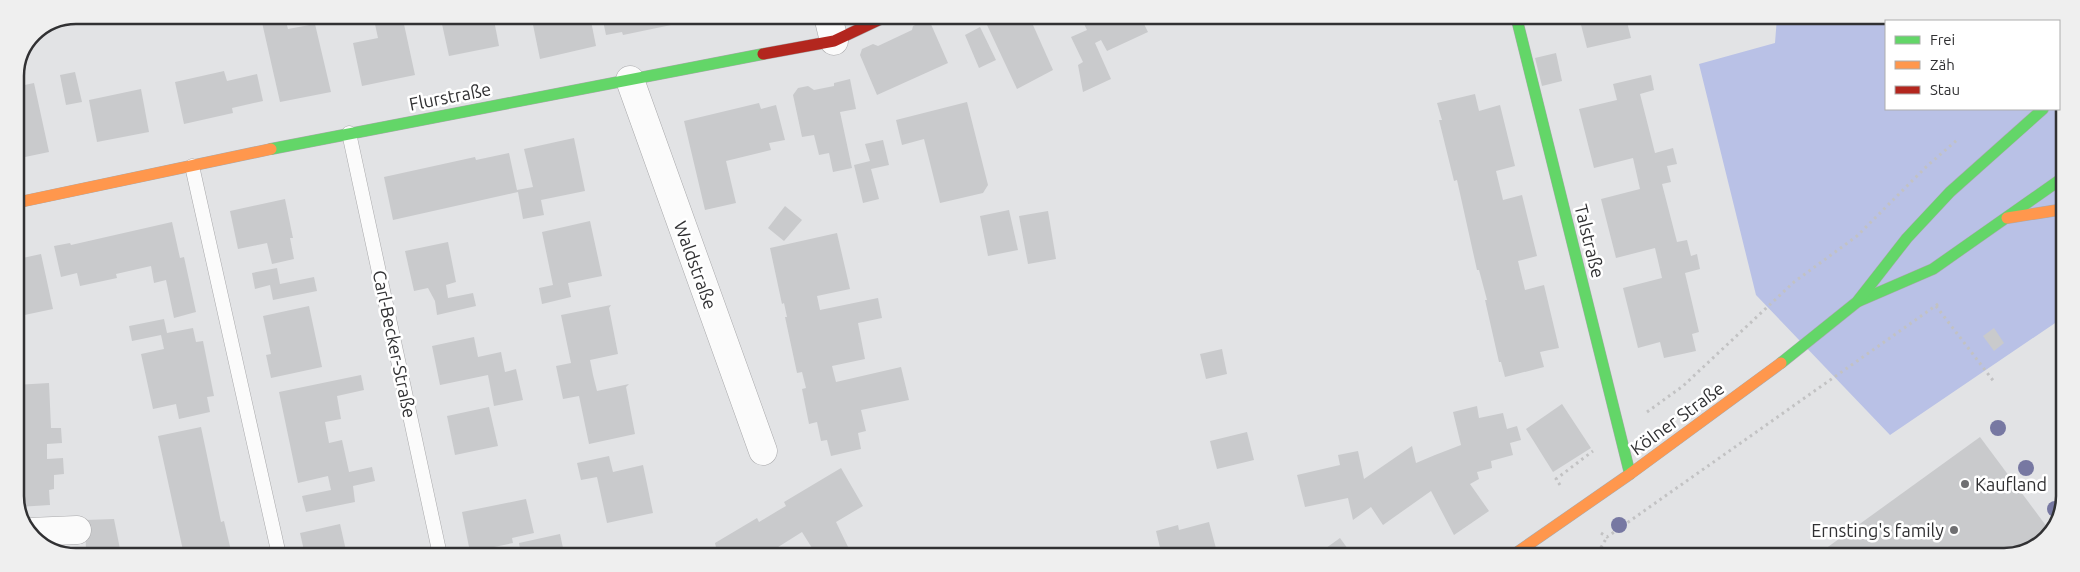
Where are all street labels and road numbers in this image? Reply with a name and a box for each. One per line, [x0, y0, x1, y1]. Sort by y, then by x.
street label: Flurstraße [407, 78, 493, 114]
street label: Talstraße [1571, 202, 1609, 280]
street label: Waldstraße [671, 218, 721, 312]
street label: Carl-Becker-Straße [370, 268, 420, 420]
street label: Kölner Straße [1626, 377, 1728, 459]

